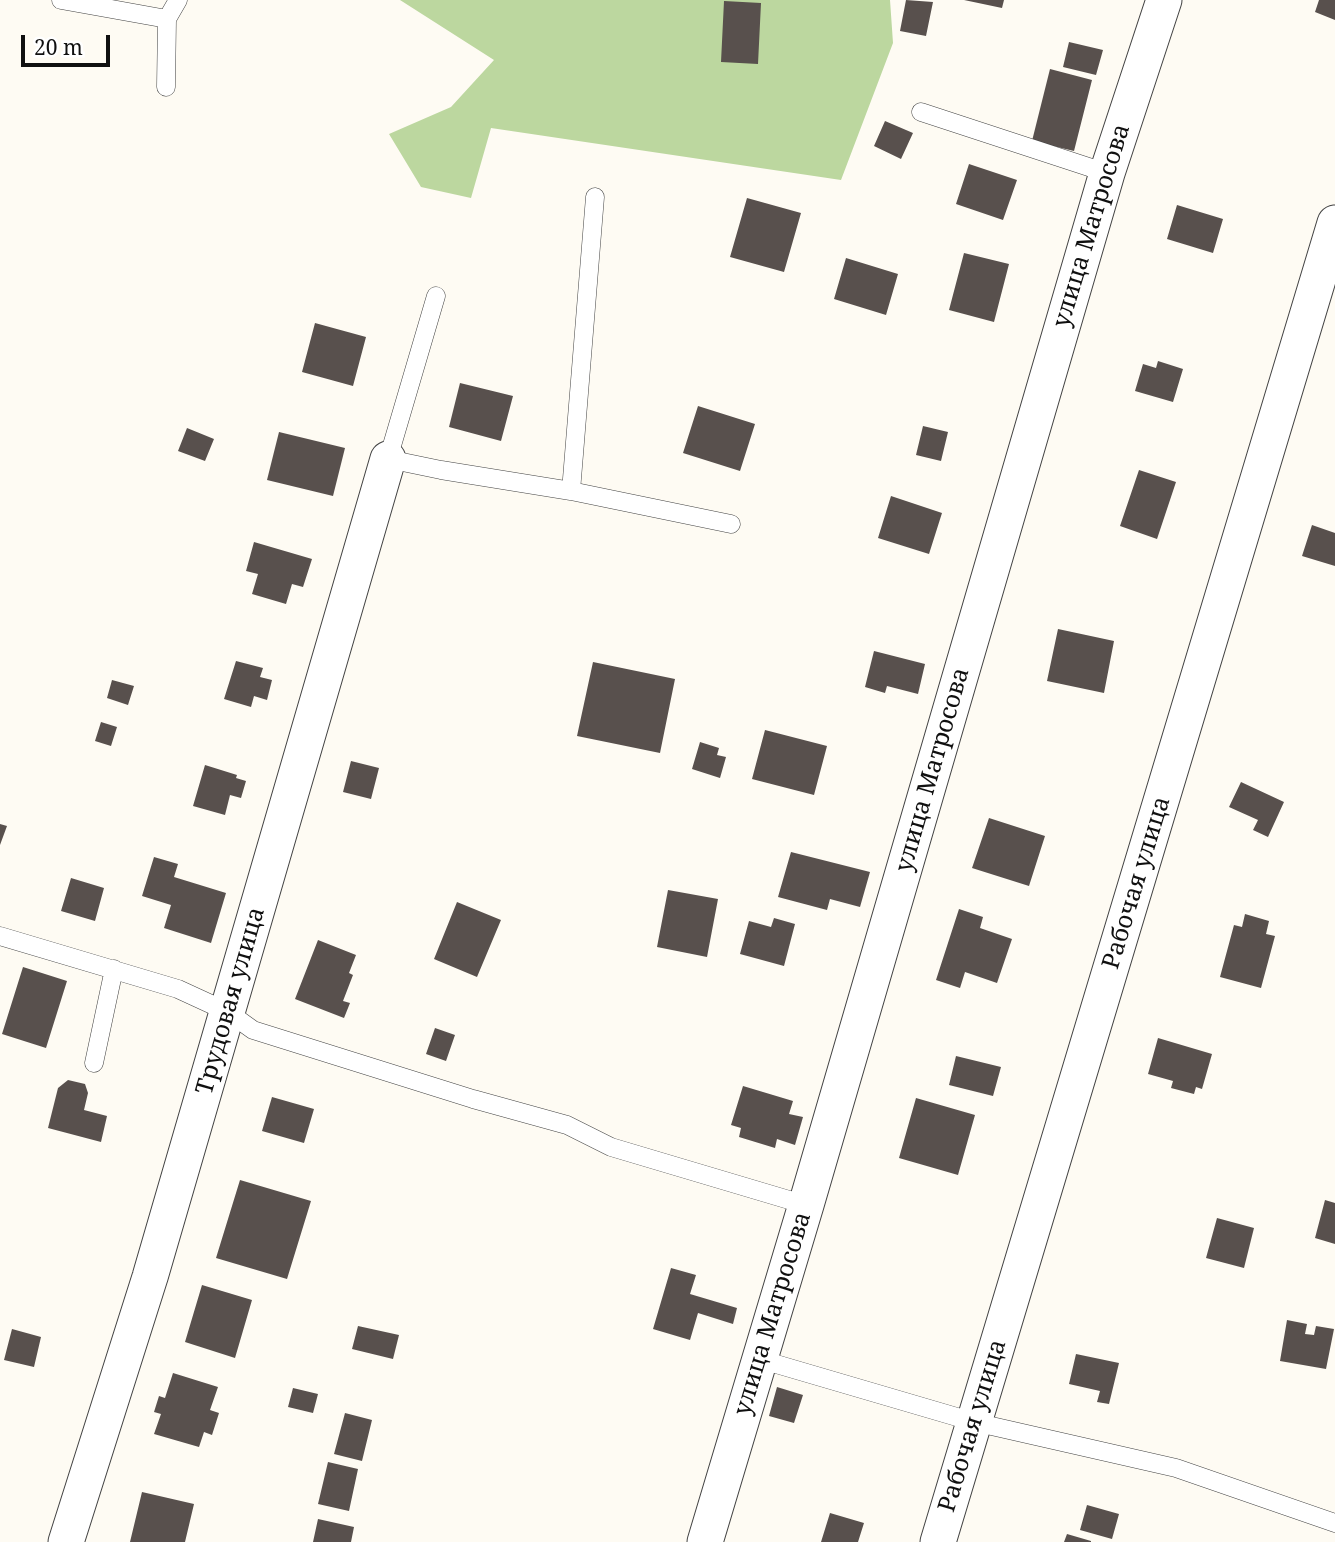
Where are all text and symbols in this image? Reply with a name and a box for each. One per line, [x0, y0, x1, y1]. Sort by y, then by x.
scale bar [24, 21, 114, 65]
text: 20 m [34, 33, 83, 61]
street label: улица Матросова [1047, 121, 1137, 331]
street label: улица Матросова [890, 664, 976, 876]
street label: Рабочая улица [1097, 793, 1177, 973]
street label: Трудовая улица [190, 904, 272, 1098]
street label: улица Матросова [728, 1209, 818, 1419]
street label: Рабочая улица [933, 1336, 1013, 1516]

